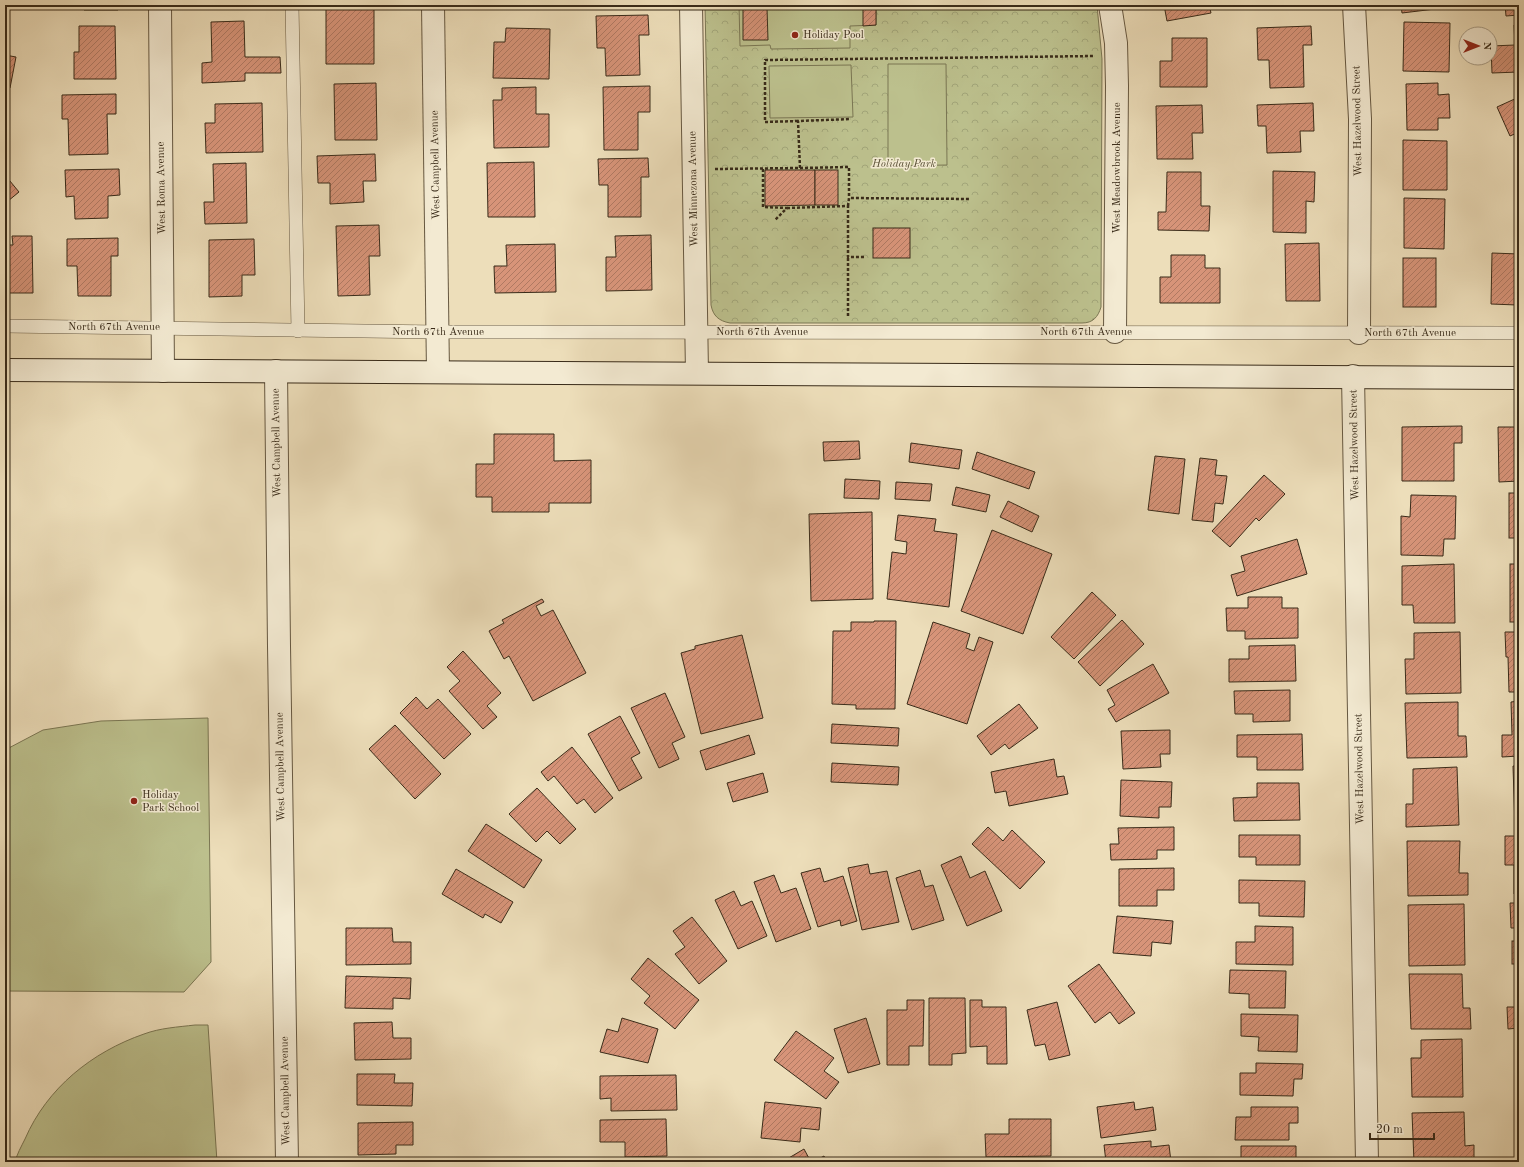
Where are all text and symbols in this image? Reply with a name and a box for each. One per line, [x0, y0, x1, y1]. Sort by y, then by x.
north arrow [1458, 26, 1498, 66]
marker: Holiday Pool [790, 30, 800, 40]
place label: Holiday Pool [803, 30, 864, 41]
text: N [1481, 42, 1492, 51]
street label: West Hazelwood Street [1352, 65, 1364, 177]
street label: West Meadowbrook Avenue [1112, 102, 1123, 234]
street label: West Campbell Avenue [430, 110, 442, 220]
street label: West Minnezona Avenue [687, 131, 701, 247]
street label: West Roma Avenue [156, 141, 168, 235]
park label: Holiday Park [871, 159, 937, 170]
street label: North 67th Avenue [68, 322, 160, 333]
street label: North 67th Avenue [392, 327, 484, 338]
street label: North 67th Avenue [716, 327, 808, 338]
street label: North 67th Avenue [1040, 327, 1132, 338]
street label: North 67th Avenue [1364, 328, 1456, 339]
street label: West Campbell Avenue [271, 388, 283, 498]
street label: West Hazelwood Street [1349, 389, 1361, 501]
street label: West Campbell Avenue [275, 712, 287, 822]
street label: West Hazelwood Street [1354, 713, 1366, 825]
place label: Holiday Park School [142, 790, 199, 814]
marker: Holiday Park School [129, 796, 139, 806]
street label: West Campbell Avenue [280, 1036, 292, 1146]
scale bar [1370, 1115, 1434, 1141]
text: 20 m [1376, 1124, 1403, 1136]

